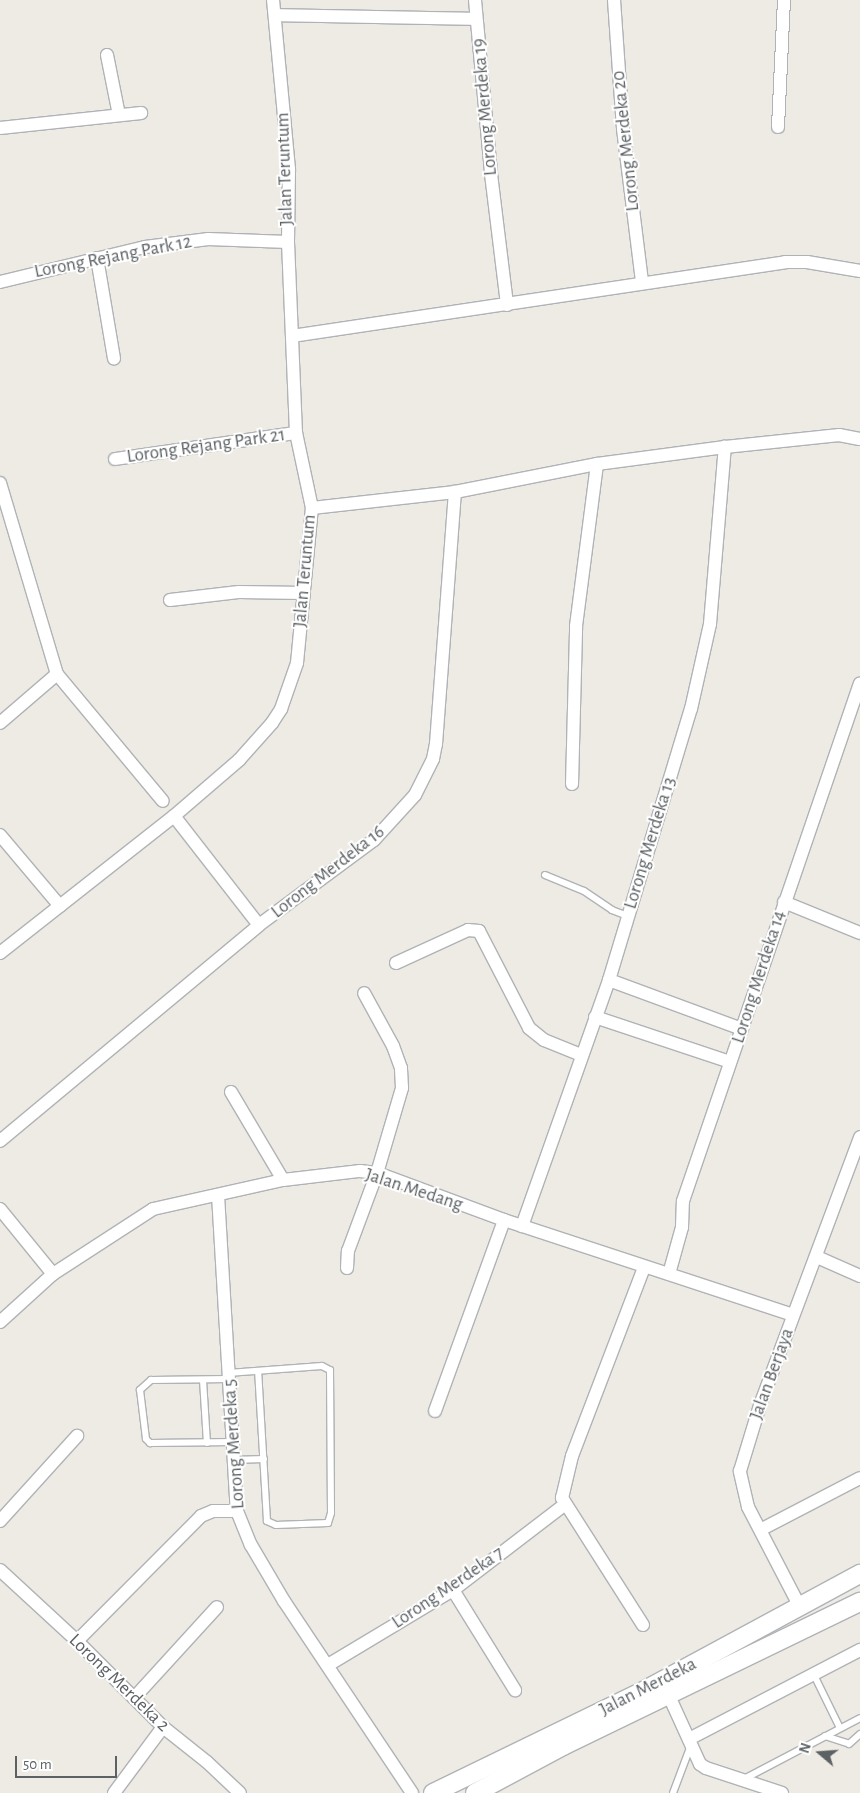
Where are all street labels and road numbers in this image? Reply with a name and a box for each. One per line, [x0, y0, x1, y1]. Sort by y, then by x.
street label: Lorong Merdeka 19 [468, 37, 502, 177]
street label: Lorong Merdeka 20 [607, 70, 645, 212]
street label: Jalan Teruntum [272, 112, 298, 226]
street label: Lorong Rejang Park 12 [32, 231, 194, 283]
street label: Lorong Rejang Park 21 [125, 424, 287, 468]
street label: Jalan Teruntum [289, 513, 321, 629]
street label: Lorong Merdeka 13 [619, 774, 681, 912]
street label: Lorong Merdeka 16 [267, 821, 389, 923]
street label: Lorong Merdeka 14 [727, 908, 791, 1046]
street label: Jalan Medang [362, 1163, 466, 1217]
street label: Jalan Berjaya [745, 1325, 799, 1423]
street label: Lorong Merdeka 5 [218, 1378, 250, 1510]
street label: Lorong Merdeka 7 [388, 1542, 508, 1634]
street label: Lorong Merdeka 2 [64, 1629, 174, 1737]
street label: Jalan Merdeka [596, 1653, 700, 1721]

